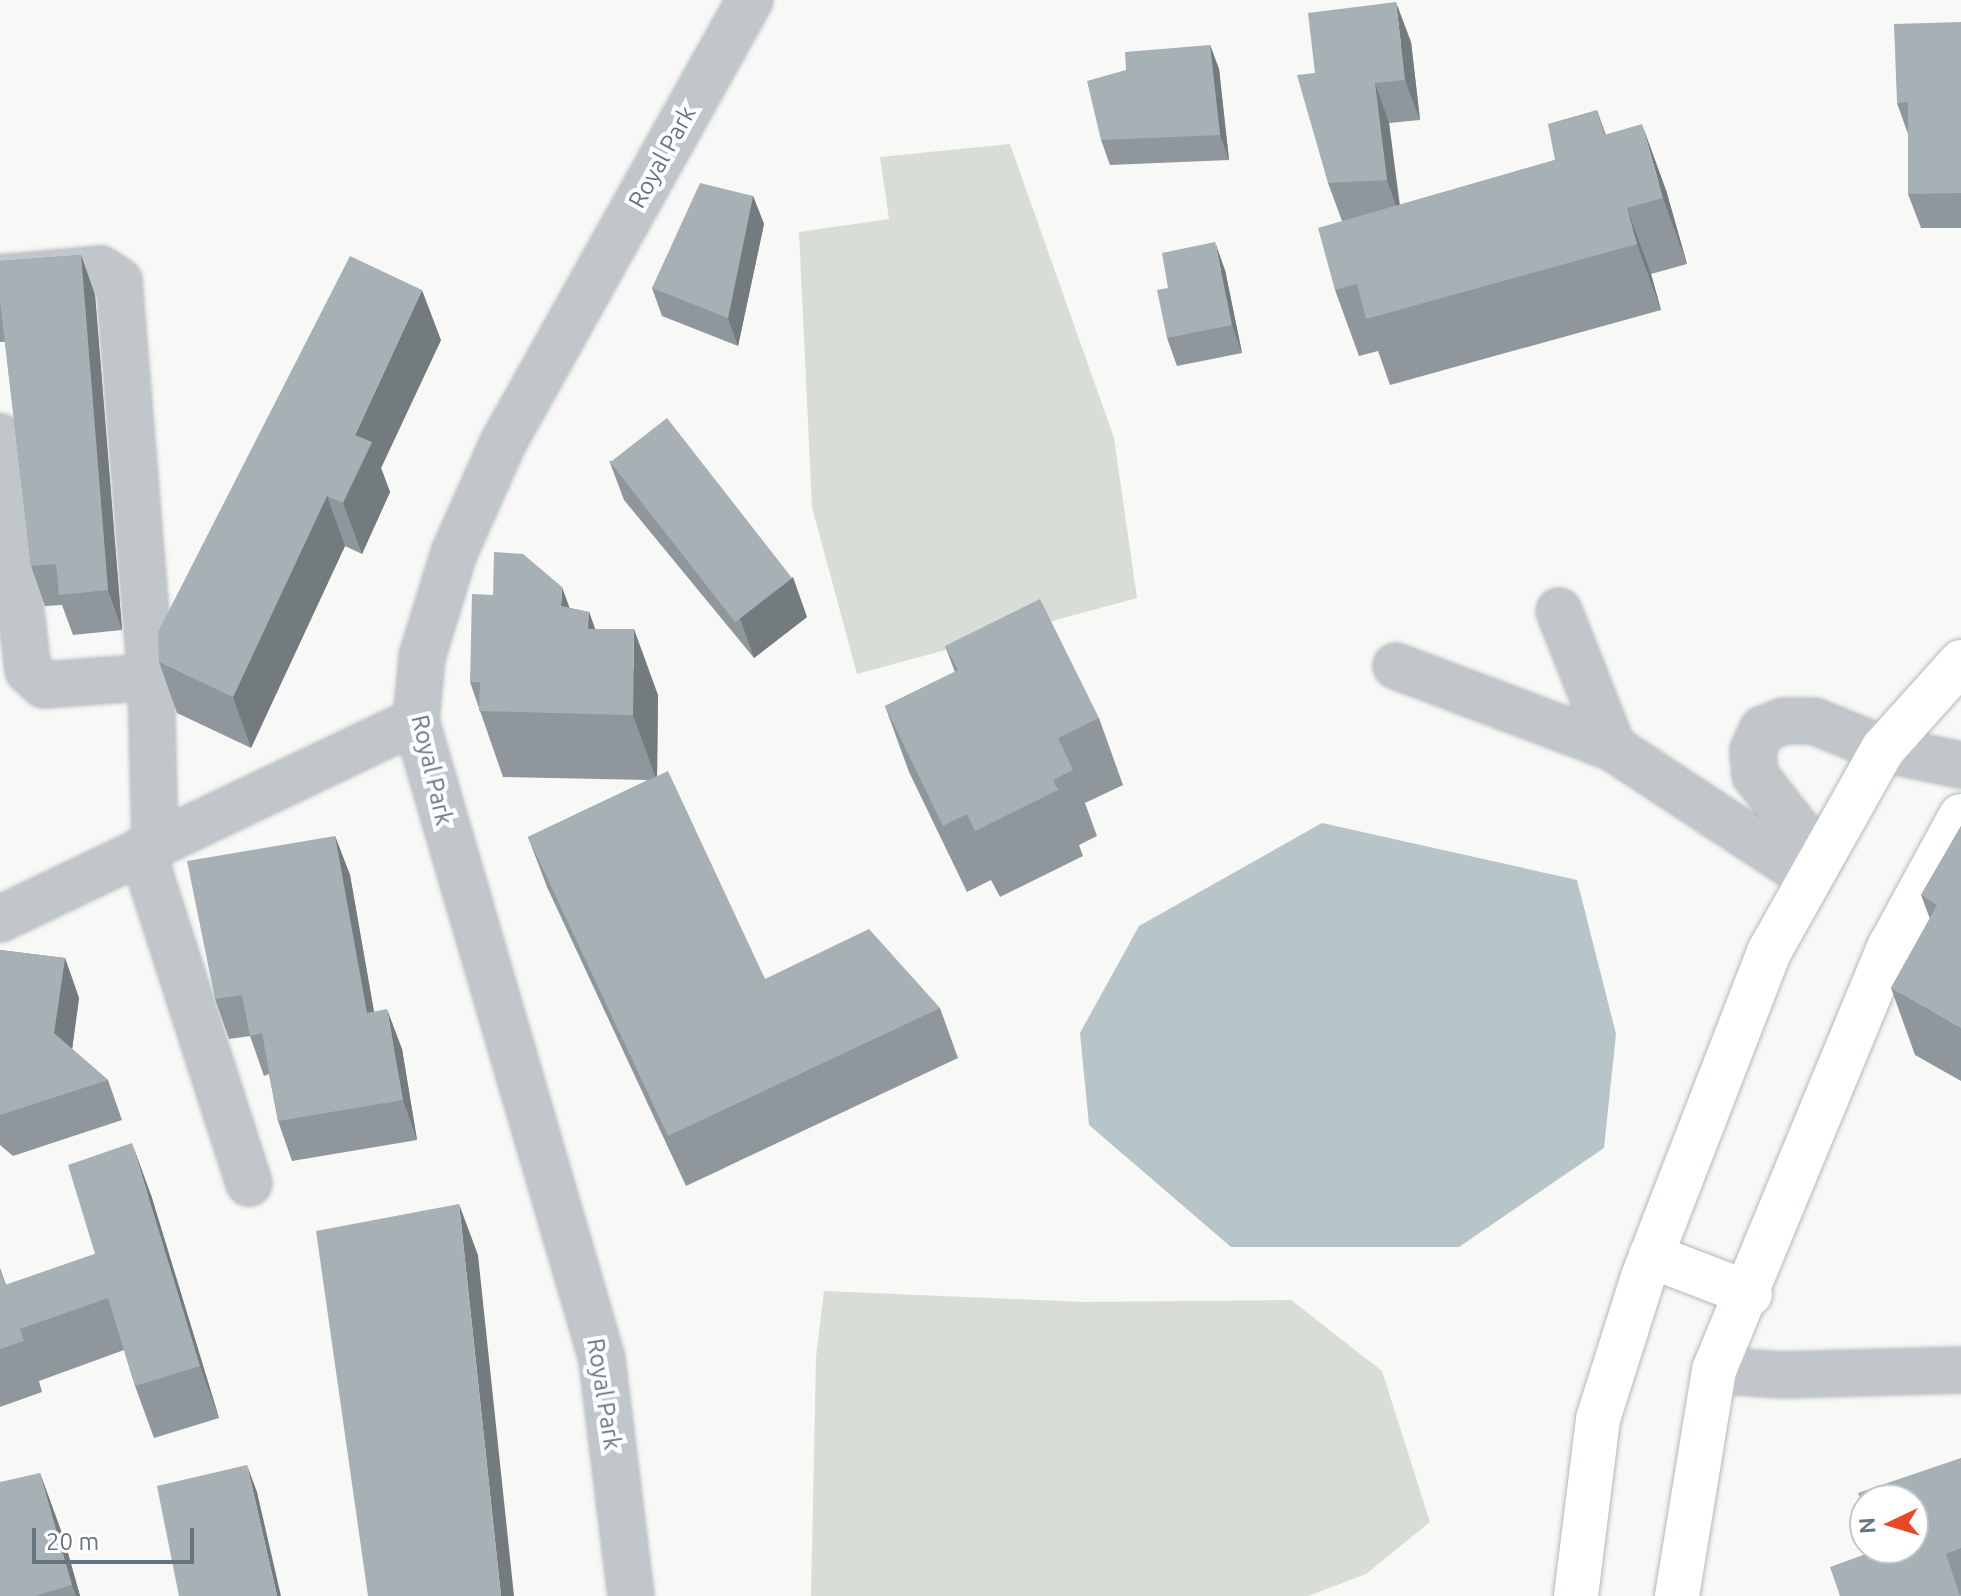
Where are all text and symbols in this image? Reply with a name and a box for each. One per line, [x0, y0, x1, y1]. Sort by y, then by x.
street label: Royal Park [622, 101, 702, 213]
street label: Royal Park [405, 712, 459, 828]
street label: Royal Park [581, 1336, 627, 1452]
north arrow [1849, 1484, 1929, 1564]
scale bar [36, 1512, 198, 1562]
text: N [1854, 1517, 1880, 1535]
text: 20 m [46, 1528, 99, 1555]

